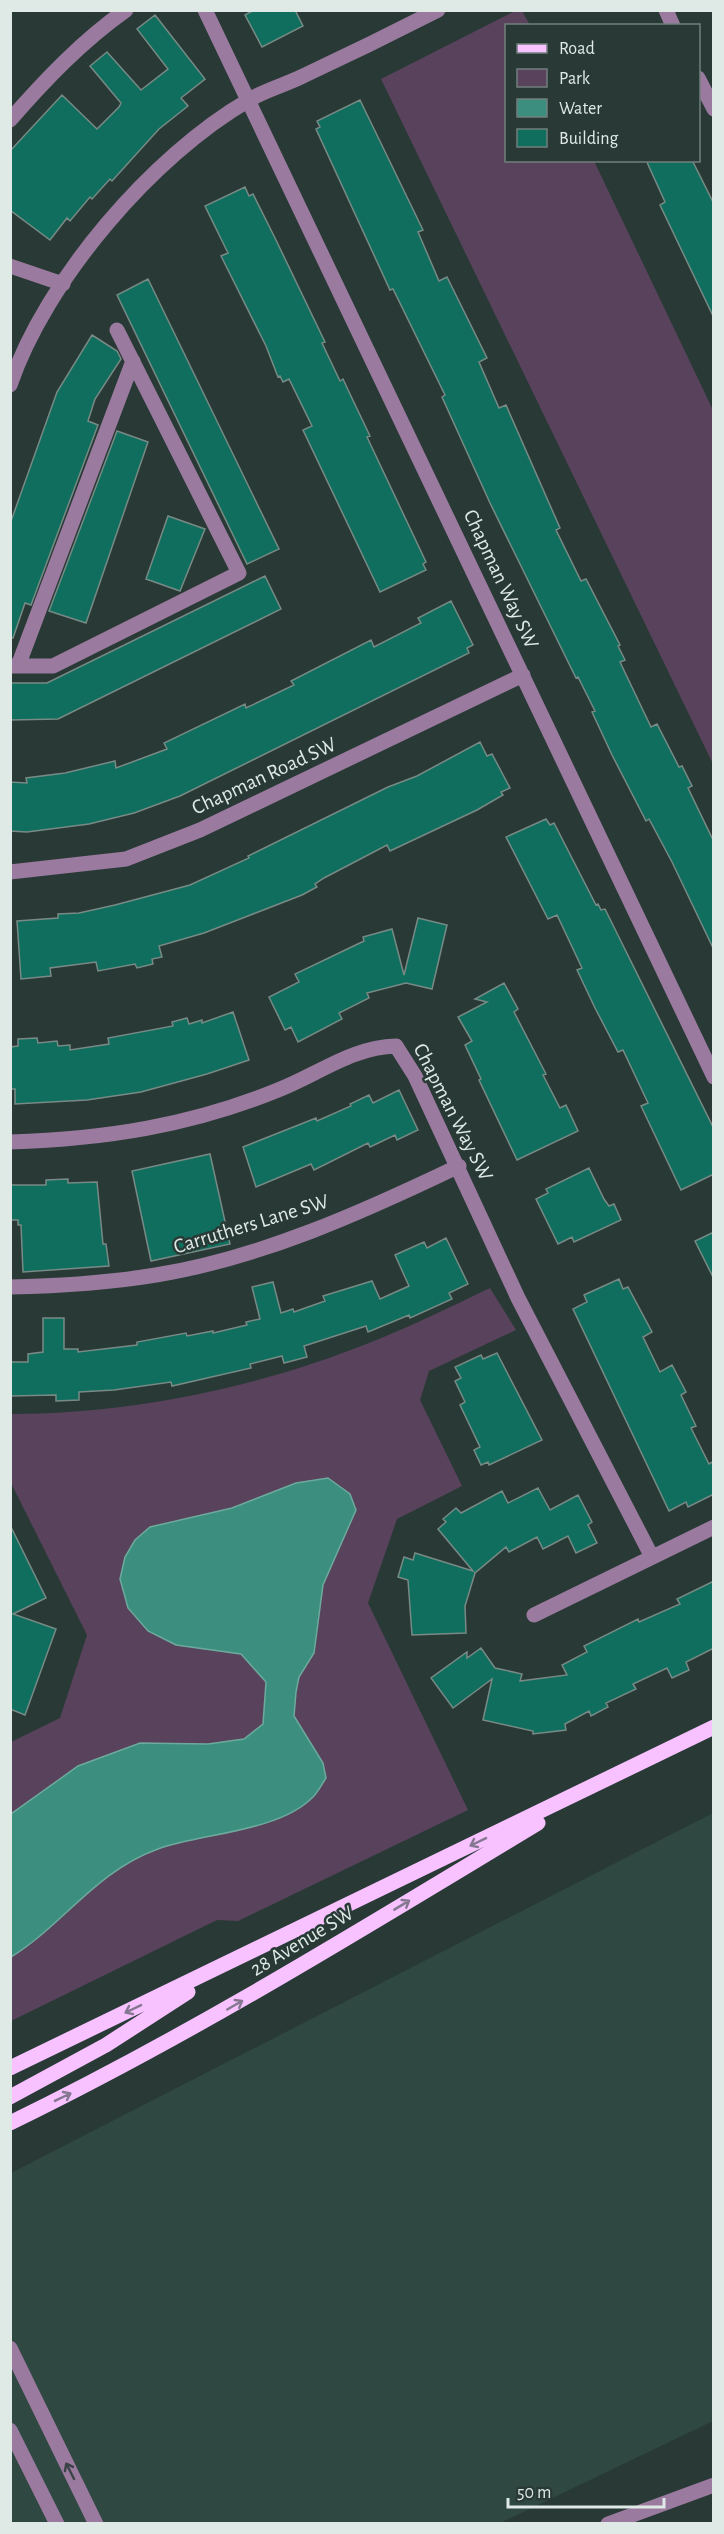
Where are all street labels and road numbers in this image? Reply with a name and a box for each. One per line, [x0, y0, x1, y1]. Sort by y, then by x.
street label: Chapman Way SW [460, 506, 542, 652]
street label: Chapman Road SW [189, 733, 340, 819]
street label: Chapman Way SW [409, 1040, 497, 1184]
street label: Carruthers Lane SW [171, 1190, 331, 1258]
street label: 28 Avenue SW [247, 1902, 357, 1980]

